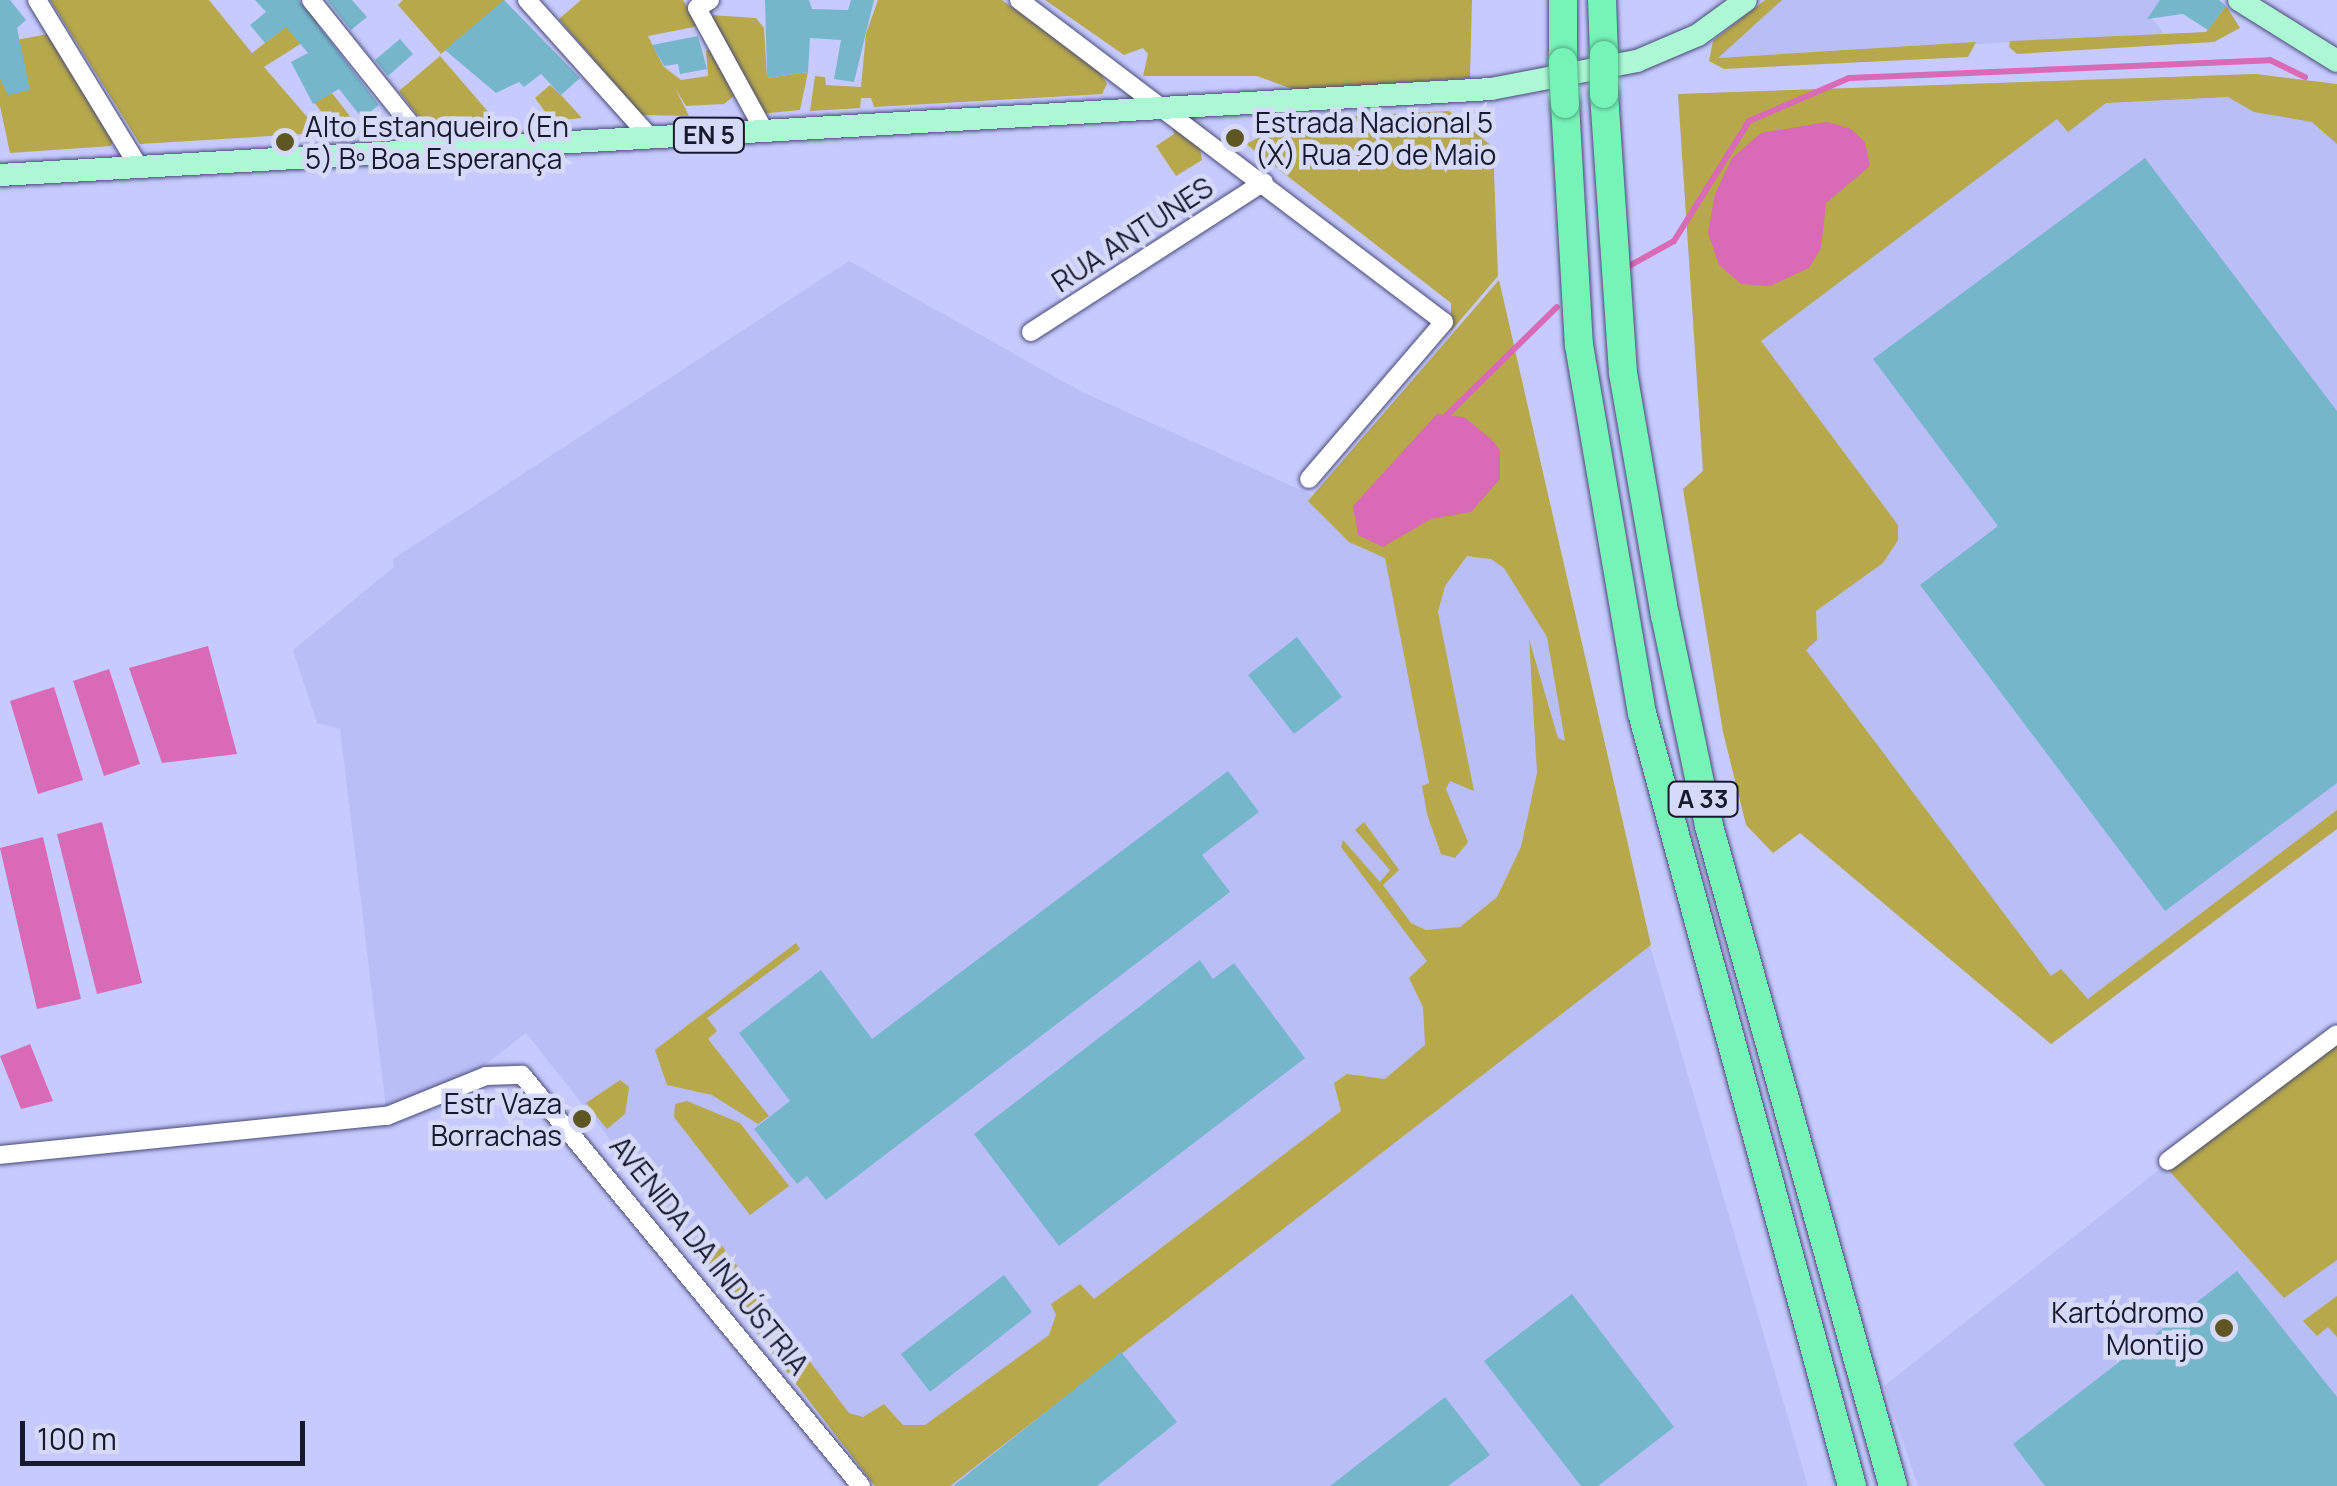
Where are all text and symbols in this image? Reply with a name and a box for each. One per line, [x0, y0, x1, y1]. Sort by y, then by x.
place label: Estrada Nacional 5 (X) Rua 20 de Maio [1255, 105, 1496, 171]
place label: Alto Estanqueiro (En 5) Bº Boa Esperança [305, 109, 569, 175]
road number: EN 5 [672, 115, 746, 155]
marker: Estrada Nacional 5 (X) Rua 20 de Maio [1224, 127, 1246, 149]
marker: Alto Estanqueiro (En 5) Bº Boa Esperança [274, 131, 296, 153]
street label: RUA ANTUNES [1045, 170, 1219, 298]
road number: A 33 [1666, 779, 1740, 819]
place label: Estr Vaza Borrachas [431, 1086, 562, 1152]
marker: Estr Vaza Borrachas [571, 1108, 593, 1130]
street label: AVENIDA DA INDÚSTRIA [604, 1129, 816, 1381]
place label: Kartódromo Montijo [2051, 1295, 2204, 1361]
marker: Kartódromo Montijo [2213, 1317, 2235, 1339]
scale bar [25, 1401, 310, 1463]
text: 100 m [37, 1418, 117, 1459]

